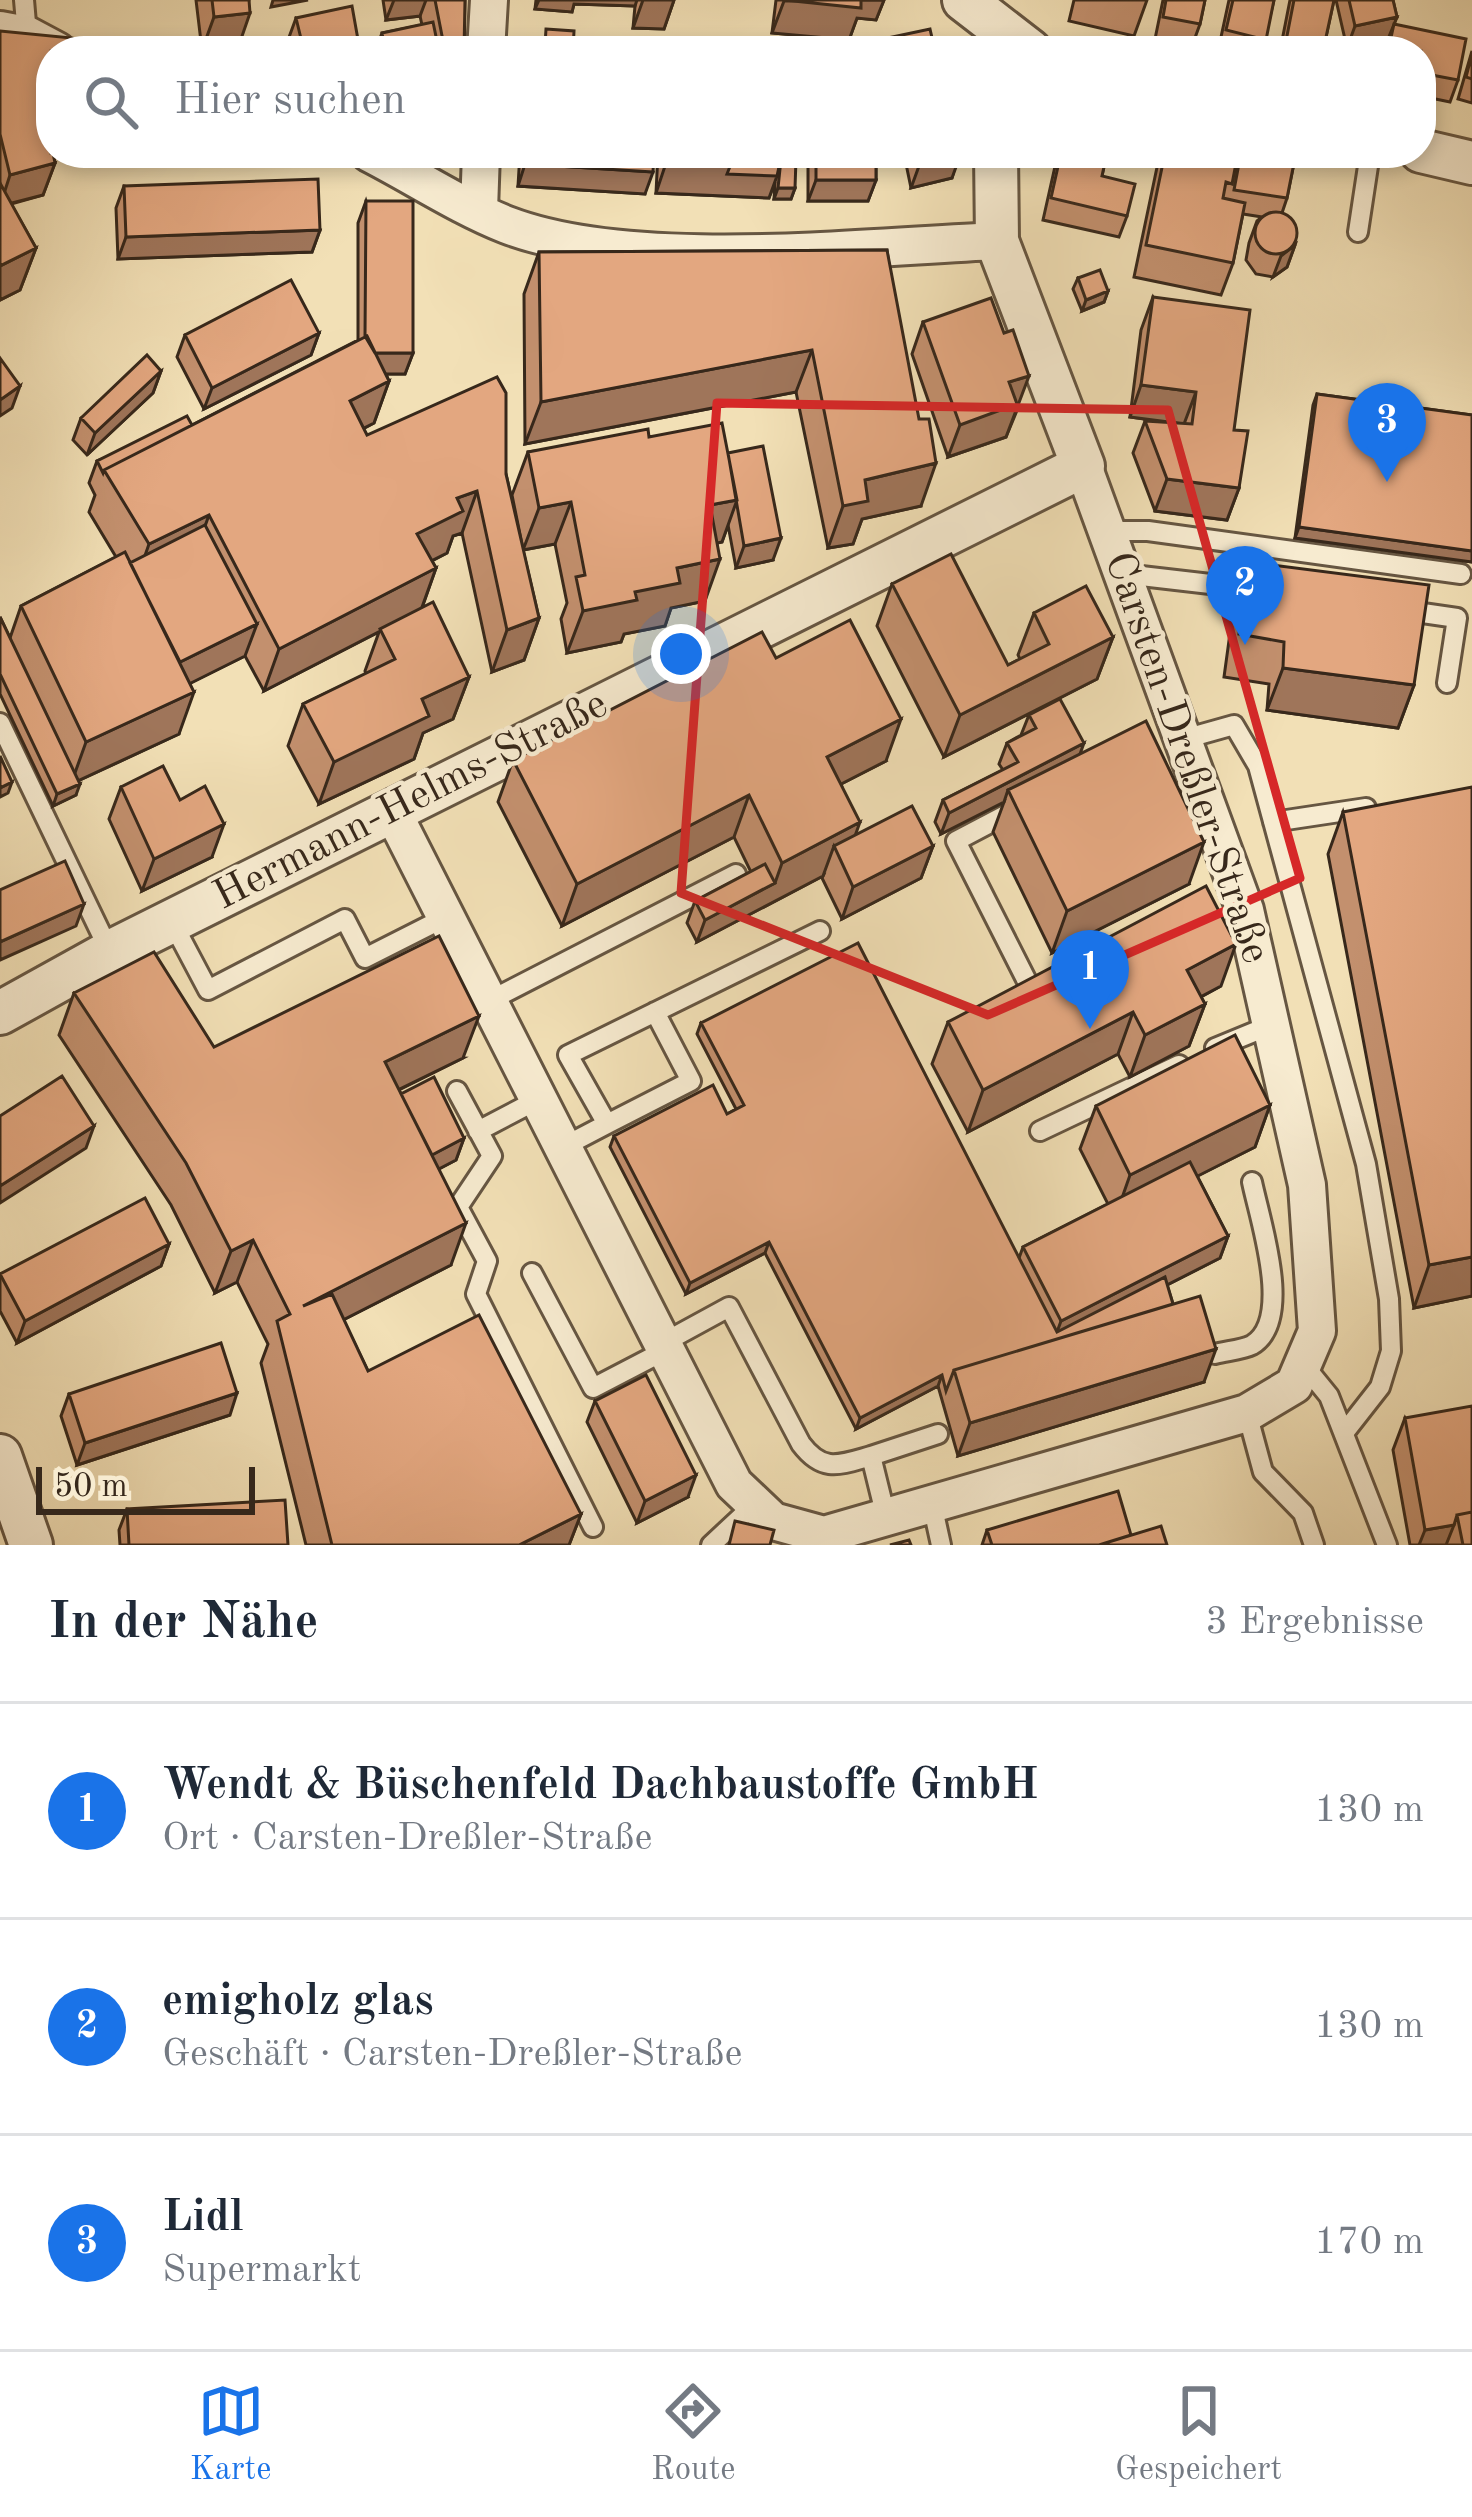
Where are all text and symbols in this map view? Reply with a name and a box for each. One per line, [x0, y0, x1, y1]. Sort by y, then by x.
search box [36, 36, 1436, 168]
icon: search [78, 69, 144, 135]
text: Hier suchen [174, 79, 406, 124]
pin: 3 [1348, 383, 1426, 482]
pin: 2 [1206, 546, 1284, 645]
street label: Carsten-Dreßler-Straße [1096, 547, 1276, 969]
your location [651, 624, 711, 684]
street label: Hermann-Helms-Straße [207, 683, 615, 919]
pin: 1 [1051, 930, 1129, 1029]
scale bar [36, 1461, 255, 1514]
text: 50 m [54, 1471, 128, 1504]
text: In der Nähe [48, 1598, 319, 1649]
text: 3 Ergebnisse [1205, 1603, 1424, 1642]
text: Wendt & Büschenfeld Dachbaustoffe GmbH [162, 1764, 1039, 1809]
text: 1 [76, 1791, 98, 1830]
text: 130 m [1314, 1791, 1424, 1830]
text: Ort · Carsten-Dreßler-Straße [162, 1819, 652, 1858]
text: emigholz glas [162, 1980, 434, 2025]
text: 2 [76, 2007, 98, 2046]
text: 130 m [1314, 2007, 1424, 2046]
text: Geschäft · Carsten-Dreßler-Straße [162, 2035, 742, 2074]
text: Lidl [162, 2196, 244, 2241]
text: 3 [76, 2223, 98, 2262]
text: 170 m [1314, 2223, 1424, 2262]
text: Supermarkt [162, 2251, 361, 2290]
tab: Karte [190, 2378, 271, 2491]
tab: Route [651, 2378, 735, 2491]
tab: Gespeichert [1115, 2378, 1282, 2491]

